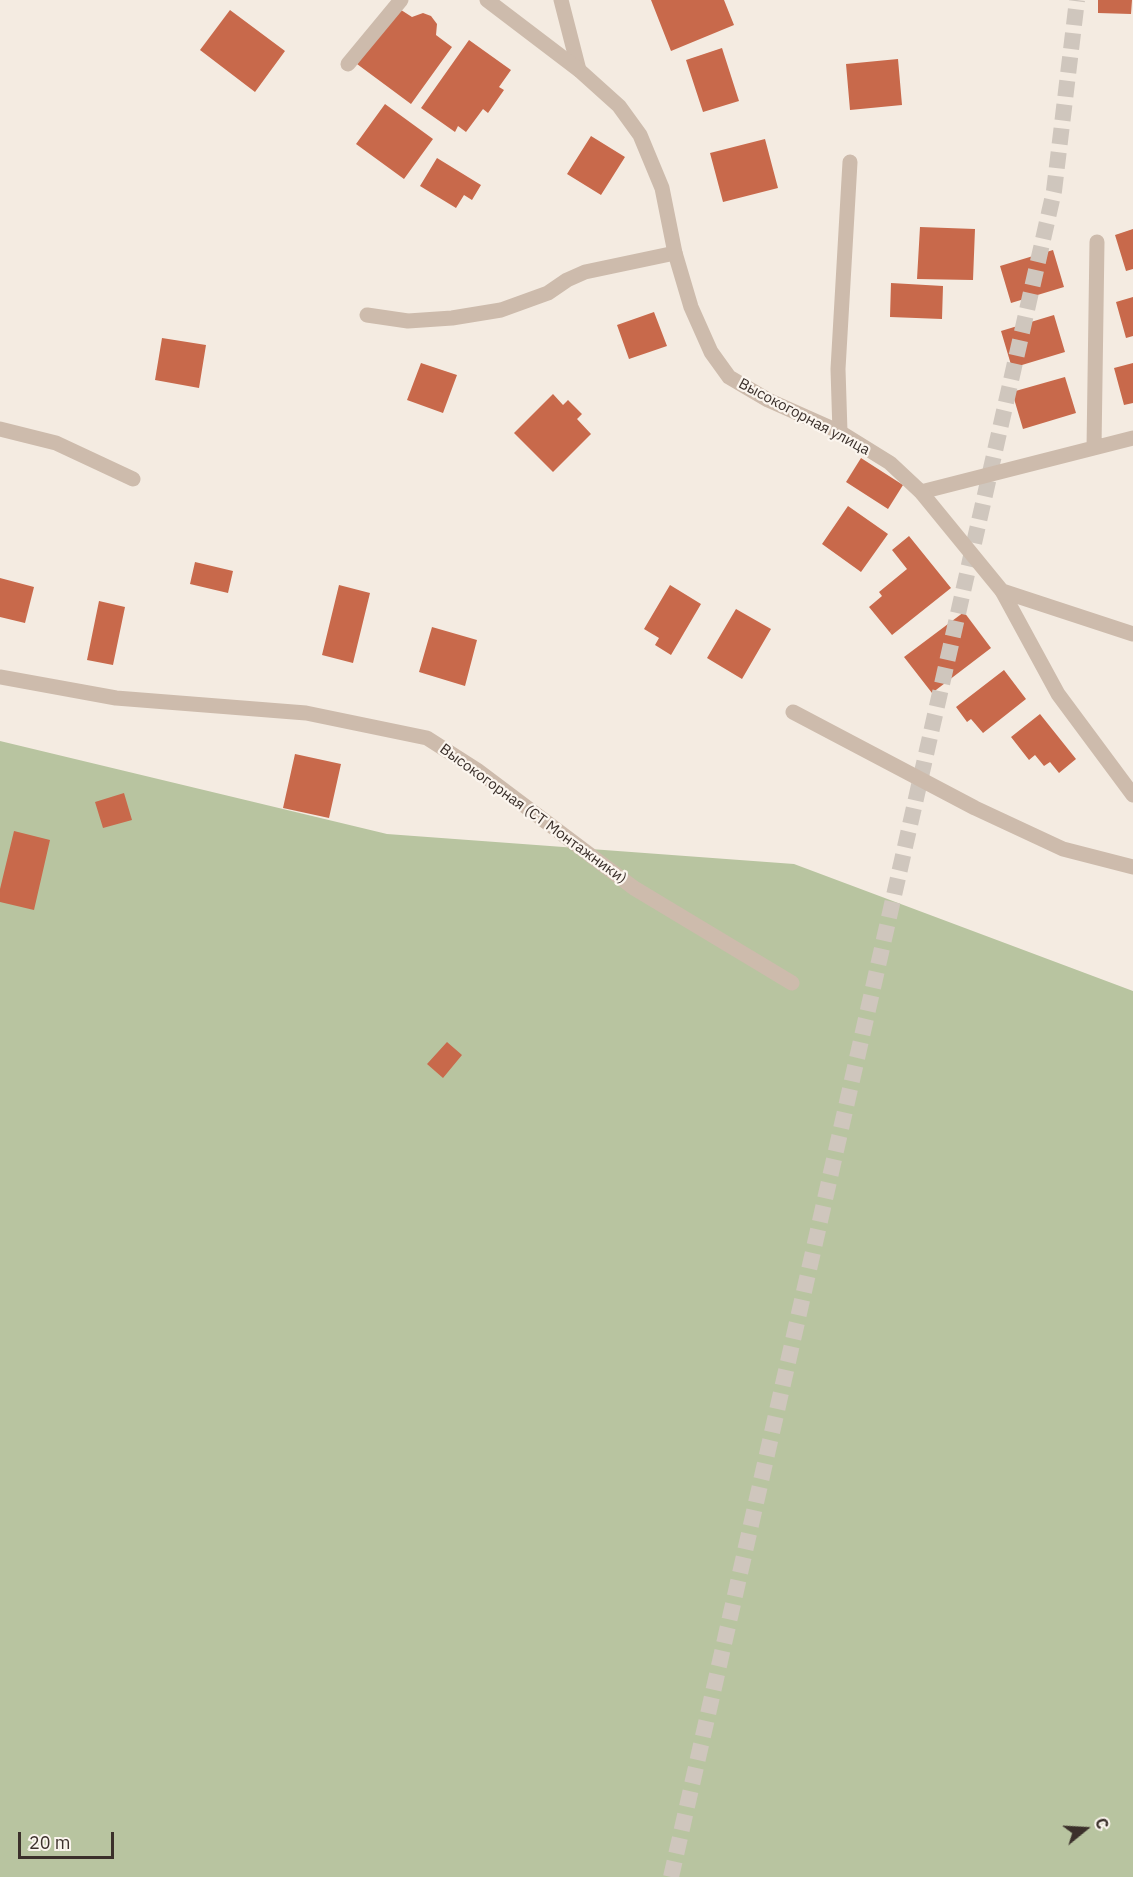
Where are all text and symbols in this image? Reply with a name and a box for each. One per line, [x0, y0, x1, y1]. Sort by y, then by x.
street label: Высокогорная улица [735, 375, 873, 459]
street label: Высокогорная (СТ Монтажники) [436, 740, 630, 888]
north arrow [1055, 1799, 1115, 1859]
text: С [1091, 1815, 1113, 1831]
scale bar [21, 1820, 117, 1858]
text: 20 m [29, 1831, 71, 1854]

